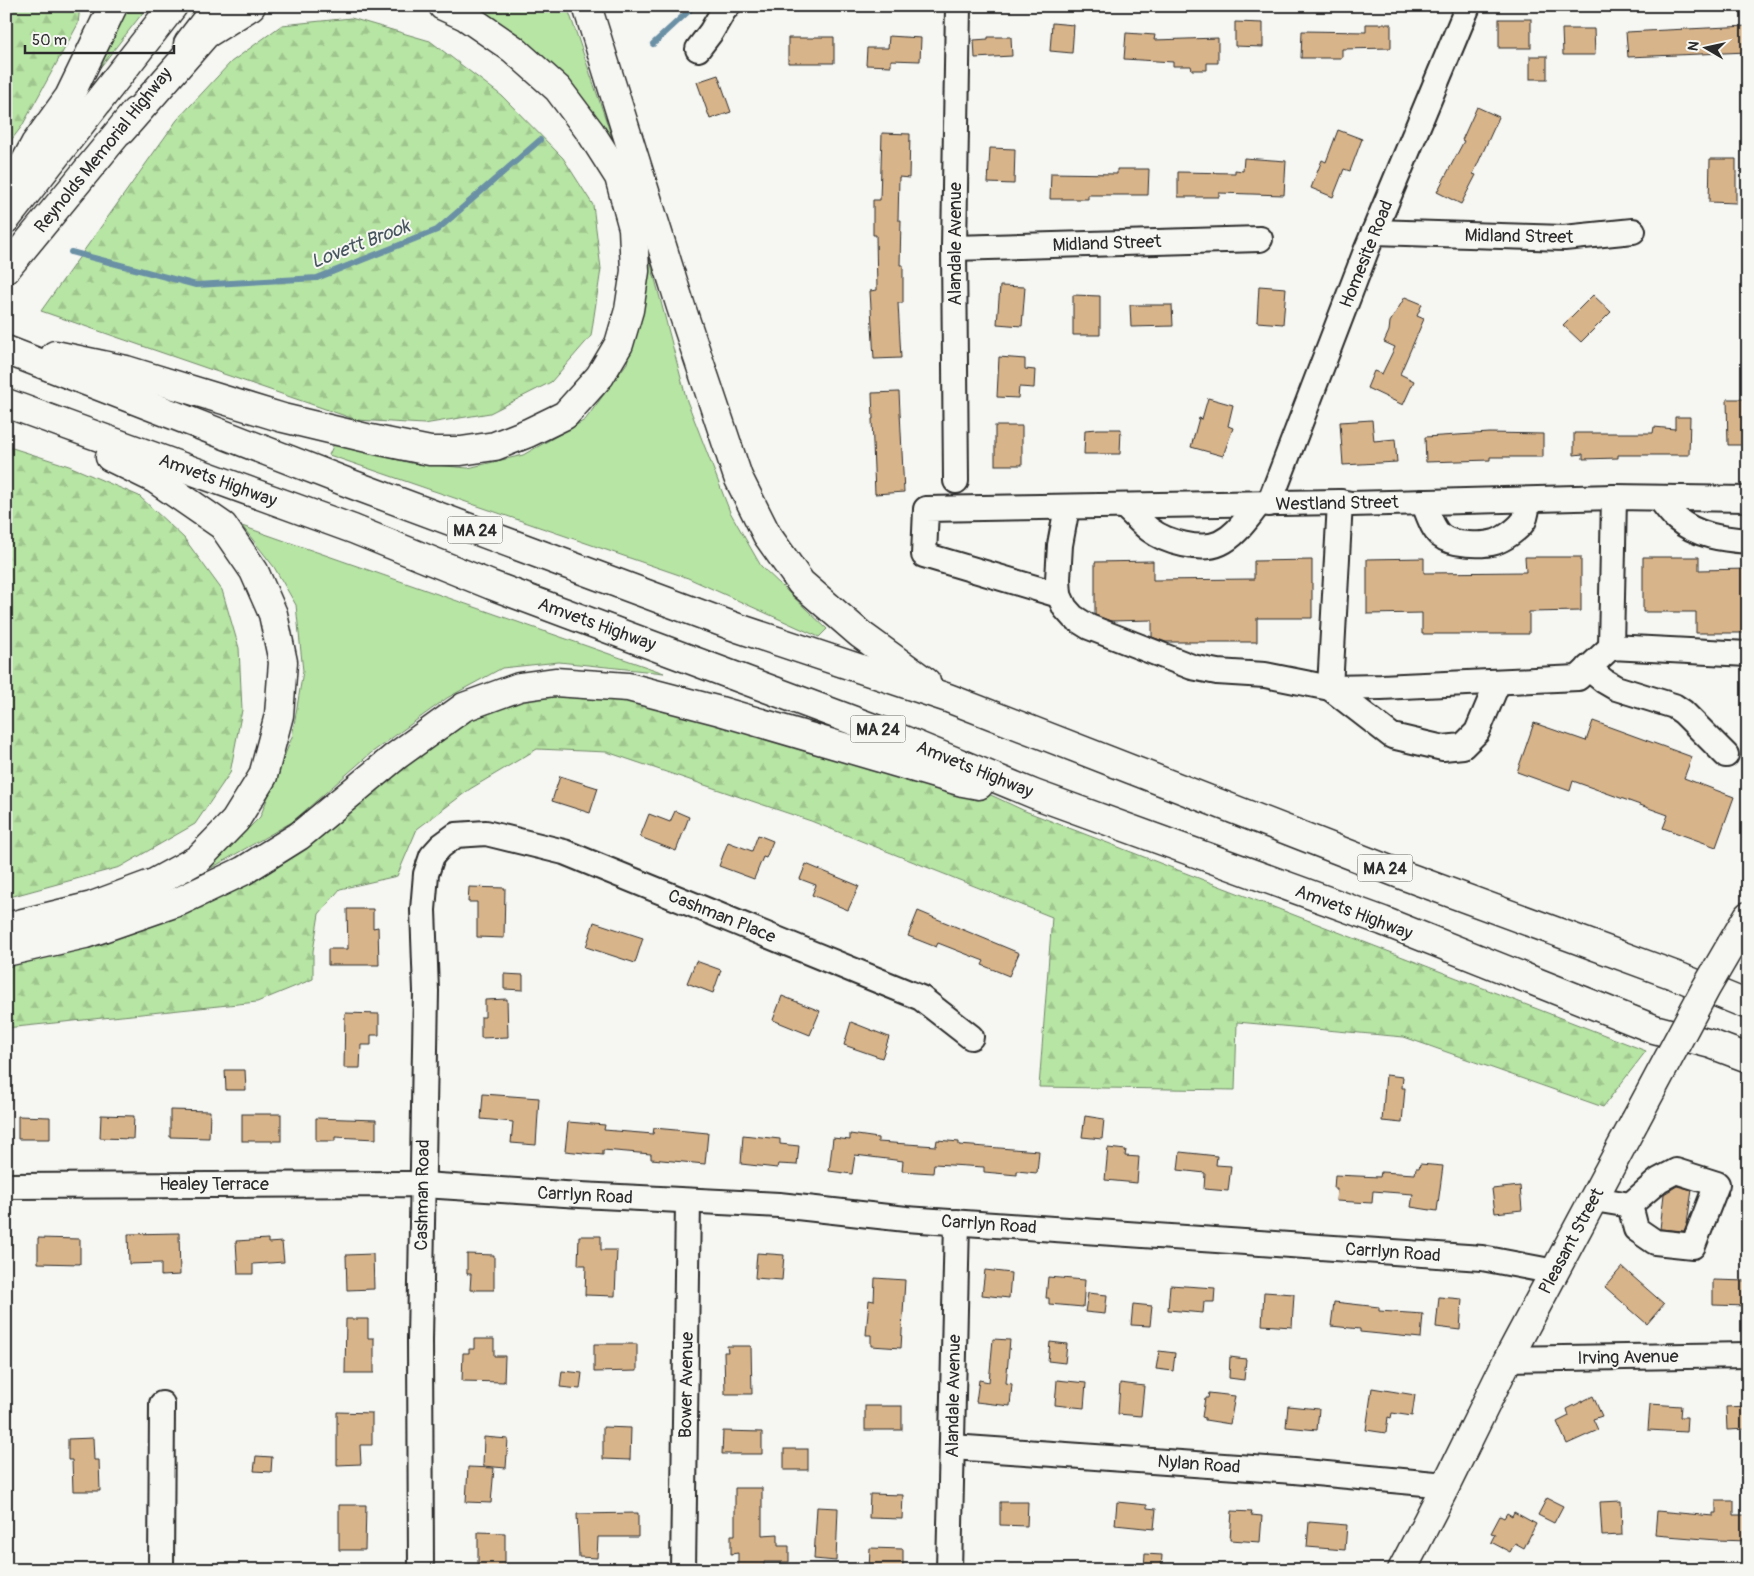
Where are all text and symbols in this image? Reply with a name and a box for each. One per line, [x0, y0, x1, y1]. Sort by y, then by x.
scale bar [25, 22, 174, 54]
north arrow [1682, 22, 1732, 72]
text: 50 m [32, 31, 67, 50]
text: N [1685, 40, 1703, 52]
street label: Reynolds Memorial Highway [30, 63, 177, 238]
street label: Alandale Avenue [944, 182, 967, 306]
street label: Homesite Road [1334, 197, 1398, 311]
water label: Lovett Brook [308, 213, 415, 274]
street label: Midland Street [1464, 224, 1574, 249]
street label: Midland Street [1052, 230, 1163, 257]
street label: Amvets Highway [156, 448, 280, 513]
street label: Westland Street [1275, 491, 1400, 516]
road number: MA 24 [448, 516, 502, 544]
street label: Amvets Highway [535, 592, 659, 657]
road number: MA 24 [850, 716, 906, 742]
street label: Amvets Highway [913, 736, 1037, 803]
road number: MA 24 [1358, 854, 1412, 881]
street label: Amvets Highway [1292, 880, 1416, 946]
street label: Cashman Place [664, 884, 779, 949]
street label: Cashman Road [410, 1139, 435, 1251]
street label: Healey Terrace [159, 1173, 269, 1196]
street label: Carrlyn Road [537, 1182, 633, 1209]
street label: Pleasant Street [1534, 1183, 1609, 1298]
street label: Carrlyn Road [940, 1210, 1037, 1239]
street label: Carrlyn Road [1344, 1238, 1441, 1267]
street label: Bower Avenue [674, 1332, 699, 1438]
street label: Alandale Avenue [941, 1334, 966, 1458]
street label: Irving Avenue [1577, 1345, 1679, 1370]
street label: Nylan Road [1157, 1450, 1241, 1479]

